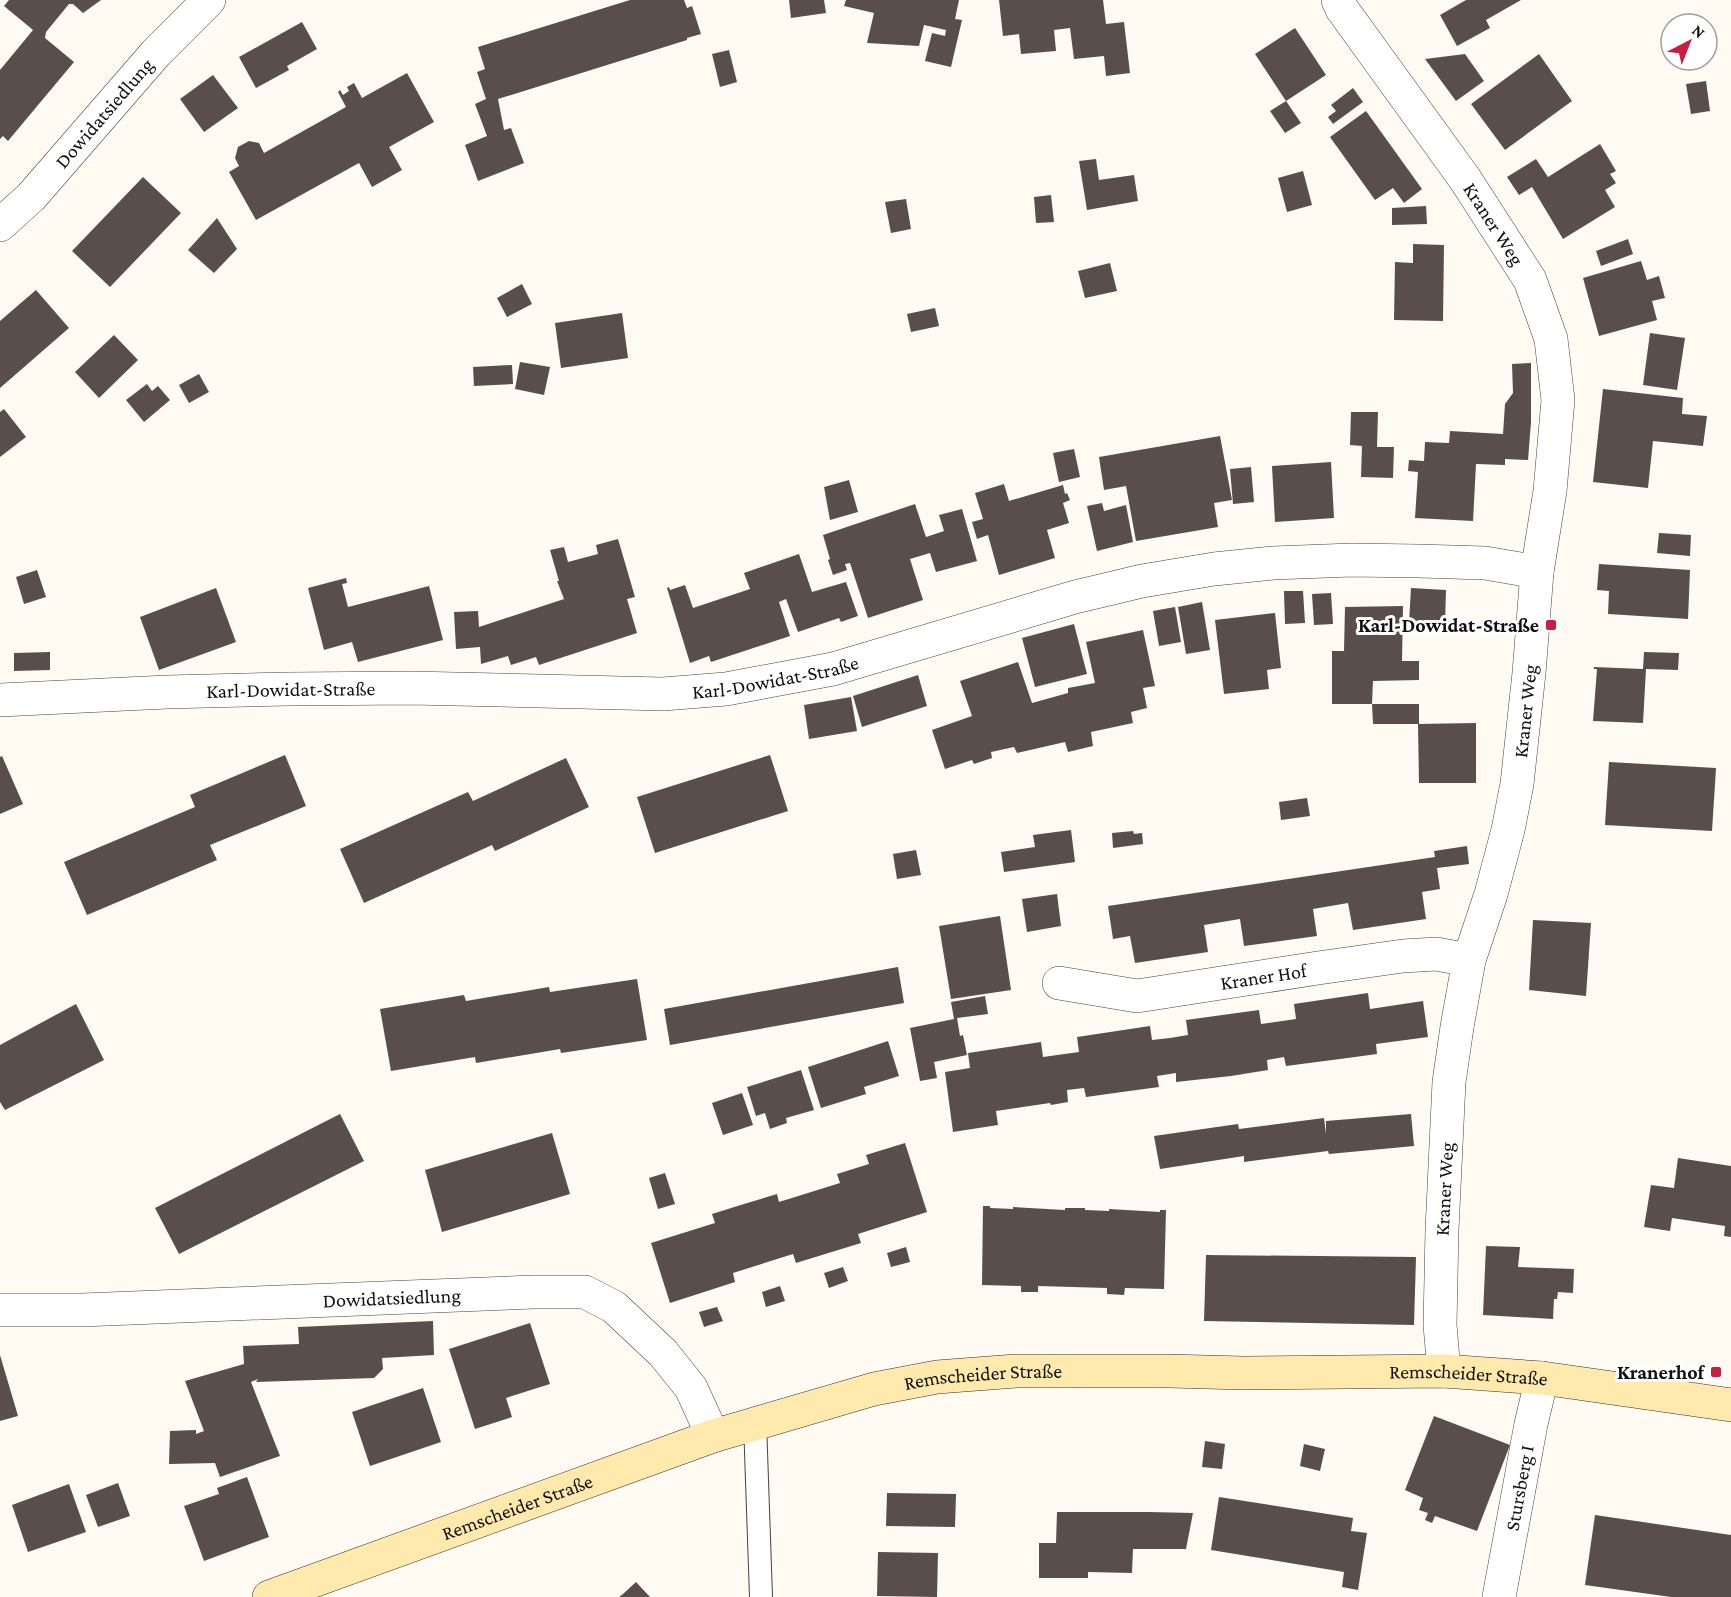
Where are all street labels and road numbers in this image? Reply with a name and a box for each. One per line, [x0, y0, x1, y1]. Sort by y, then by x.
street label: Dowidatsiedlung [50, 53, 158, 172]
street label: Kraner Weg [1459, 178, 1529, 270]
street label: Karl-Dowidat-Straße [691, 651, 861, 703]
street label: Kraner Weg [1509, 663, 1542, 759]
street label: Karl-Dowidat-Straße [206, 677, 375, 702]
street label: Kraner Hof [1219, 959, 1309, 994]
street label: Kraner Weg [1431, 1141, 1458, 1236]
street label: Dowidatsiedlung [322, 1284, 462, 1311]
street label: Remscheider Straße [902, 1360, 1062, 1394]
street label: Remscheider Straße [1389, 1360, 1549, 1390]
street label: Stursberg I [1500, 1443, 1538, 1532]
street label: Remscheider Straße [439, 1470, 596, 1544]

